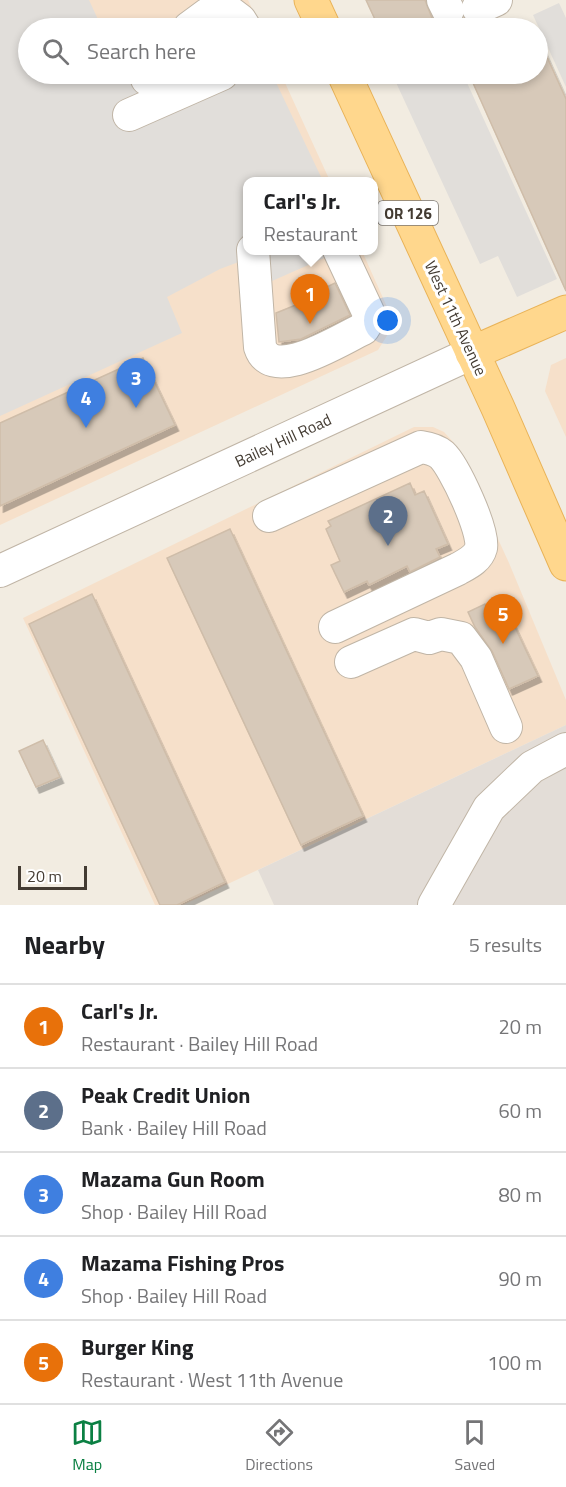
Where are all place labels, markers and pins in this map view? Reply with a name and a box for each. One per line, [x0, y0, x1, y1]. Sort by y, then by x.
pin: 1 [290, 274, 330, 324]
pin: 3 [116, 358, 156, 408]
pin: 4 [66, 378, 106, 428]
pin: 2 [368, 496, 408, 546]
pin: 5 [484, 594, 522, 644]

